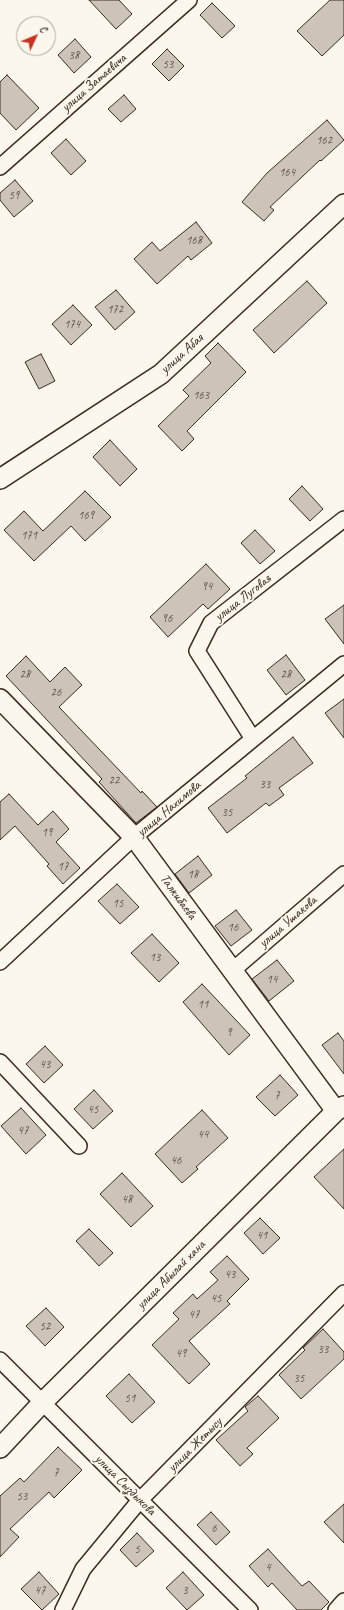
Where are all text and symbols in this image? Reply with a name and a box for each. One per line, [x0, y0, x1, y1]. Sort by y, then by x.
north arrow [16, 16, 56, 56]
text: С [37, 22, 51, 35]
house number: 38 [69, 49, 79, 63]
street label: улица Затаевича [58, 50, 130, 116]
house number: 53 [163, 58, 173, 72]
house number: 162 [316, 134, 332, 148]
house number: 164 [279, 166, 295, 180]
house number: 59 [9, 189, 19, 203]
house number: 168 [186, 234, 202, 248]
house number: 172 [107, 303, 123, 317]
house number: 174 [64, 318, 80, 332]
street label: улица Абая [157, 330, 207, 378]
house number: 163 [193, 389, 209, 403]
house number: 169 [78, 509, 94, 523]
house number: 171 [21, 529, 37, 543]
street label: улица Луговая [211, 571, 275, 625]
house number: 94 [202, 580, 212, 594]
house number: 96 [162, 612, 172, 626]
house number: 28 [20, 668, 30, 682]
house number: 28 [281, 668, 291, 682]
house number: 26 [51, 686, 61, 700]
house number: 22 [109, 774, 119, 788]
street label: улица Нахимова [133, 777, 205, 841]
house number: 33 [260, 778, 270, 792]
house number: 35 [222, 806, 232, 820]
house number: 19 [42, 826, 52, 840]
house number: 17 [58, 860, 68, 874]
house number: 18 [188, 868, 198, 882]
street label: Талкибаева [156, 871, 200, 923]
street label: улица Ушакова [256, 892, 320, 952]
house number: 15 [113, 897, 123, 911]
house number: 16 [228, 921, 238, 935]
house number: 13 [150, 951, 160, 965]
house number: 14 [267, 973, 277, 987]
house number: 11 [198, 998, 208, 1012]
house number: 9 [226, 1026, 232, 1040]
house number: 43 [40, 1058, 50, 1072]
house number: 7 [274, 1089, 280, 1103]
house number: 45 [88, 1103, 98, 1117]
house number: 47 [18, 1124, 28, 1138]
house number: 44 [198, 1128, 208, 1142]
house number: 46 [171, 1154, 181, 1168]
house number: 48 [122, 1193, 132, 1207]
house number: 41 [257, 1229, 267, 1243]
street label: улица Абылай хана [133, 1237, 209, 1313]
house number: 43 [225, 1268, 235, 1282]
house number: 45 [211, 1292, 221, 1306]
house number: 47 [189, 1308, 199, 1322]
house number: 52 [40, 1320, 50, 1334]
house number: 33 [318, 1343, 328, 1357]
house number: 49 [176, 1347, 186, 1361]
house number: 35 [294, 1372, 304, 1386]
house number: 51 [125, 1392, 135, 1406]
street label: улица Жетысу [164, 1414, 226, 1476]
street label: улица Сыздыкова [91, 1451, 159, 1519]
house number: 7 [53, 1466, 59, 1480]
house number: 53 [17, 1490, 27, 1504]
house number: 6 [211, 1522, 217, 1536]
house number: 5 [134, 1543, 140, 1557]
house number: 4 [265, 1561, 271, 1575]
house number: 47 [35, 1584, 45, 1598]
house number: 3 [182, 1584, 188, 1598]

